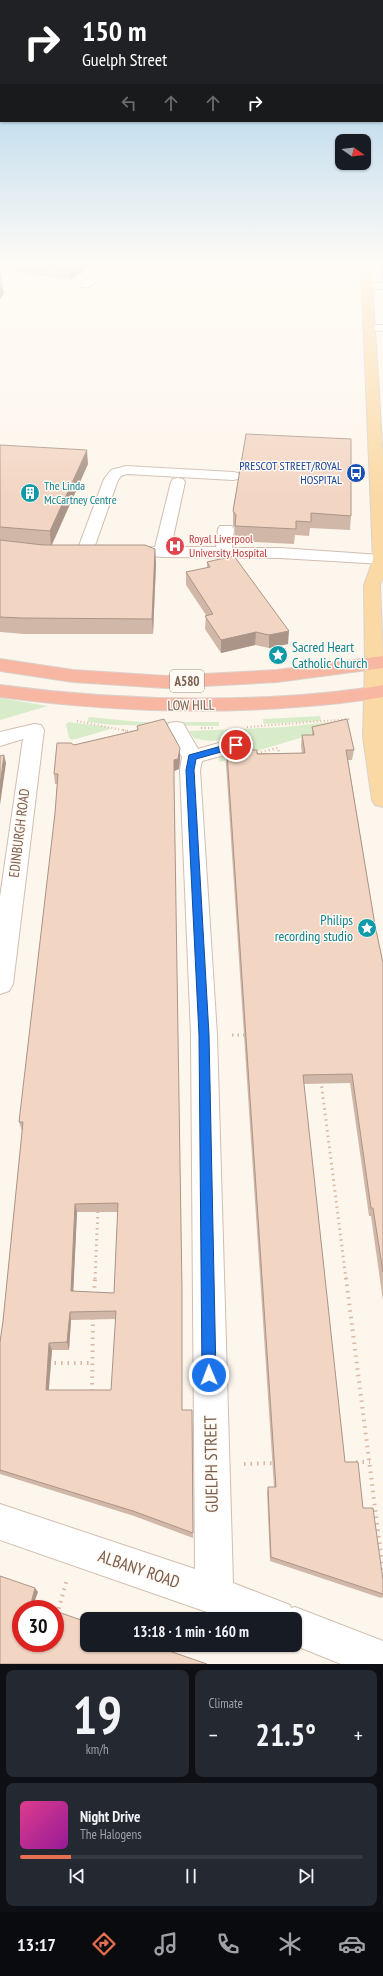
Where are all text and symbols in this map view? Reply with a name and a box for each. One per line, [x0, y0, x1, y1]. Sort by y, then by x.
text: 150 m [82, 12, 146, 49]
icon: right [16, 16, 68, 68]
text: Guelph Street [82, 48, 167, 71]
icon: left [118, 92, 140, 114]
icon: ahead [160, 92, 182, 114]
icon: ahead [202, 92, 224, 114]
icon: right [244, 92, 266, 114]
north arrow [335, 134, 371, 170]
map controls [335, 134, 371, 170]
place label: PRESCOT STREET/ROYAL HOSPITAL [239, 458, 342, 487]
bus stop icon: PRESCOT STREET/ROYAL HOSPITAL [345, 462, 367, 484]
place label: The Linda McCartney Centre [44, 478, 117, 507]
building icon: The Linda McCartney Centre [19, 482, 41, 504]
place label: Royal Liverpool University Hospital [189, 531, 267, 560]
hospital icon: Royal Liverpool University Hospital [164, 535, 186, 557]
place label: Sacred Heart Catholic Church [292, 638, 368, 672]
place icon: Sacred Heart Catholic Church [267, 644, 289, 666]
road number: A580 [170, 670, 204, 692]
street label: LOW HILL [167, 696, 215, 714]
pin [219, 728, 253, 762]
icon: arrive [225, 734, 247, 756]
street label: EDINBURGH ROAD [5, 788, 33, 878]
place label: Philips recording studio [275, 911, 353, 945]
place icon: Philips recording studio [356, 917, 378, 939]
position arrow [188, 1354, 230, 1396]
street label: GUELPH STREET [199, 1415, 223, 1513]
street label: ALBANY ROAD [95, 1545, 183, 1593]
speed limit sign: 30 [12, 1600, 64, 1652]
text: 13:18 · 1 min · 160 m [133, 1622, 249, 1641]
text: 19 [72, 1681, 122, 1748]
text: Climate [209, 1695, 243, 1712]
text: 21.5° [256, 1715, 316, 1754]
text: − [209, 1721, 218, 1749]
text: + [354, 1721, 363, 1749]
text: km/h [86, 1741, 109, 1758]
text: Night Drive [80, 1807, 140, 1826]
text: The Halogens [80, 1826, 142, 1843]
icon: previous [66, 1865, 88, 1887]
icon: pause [180, 1865, 202, 1887]
icon: next [295, 1865, 317, 1887]
icon: directions [90, 1930, 118, 1958]
icon: music [152, 1930, 180, 1958]
icon: phone [214, 1930, 242, 1958]
icon: climate [276, 1930, 304, 1958]
icon: car [338, 1930, 366, 1958]
text: 13:17 [17, 1933, 56, 1956]

